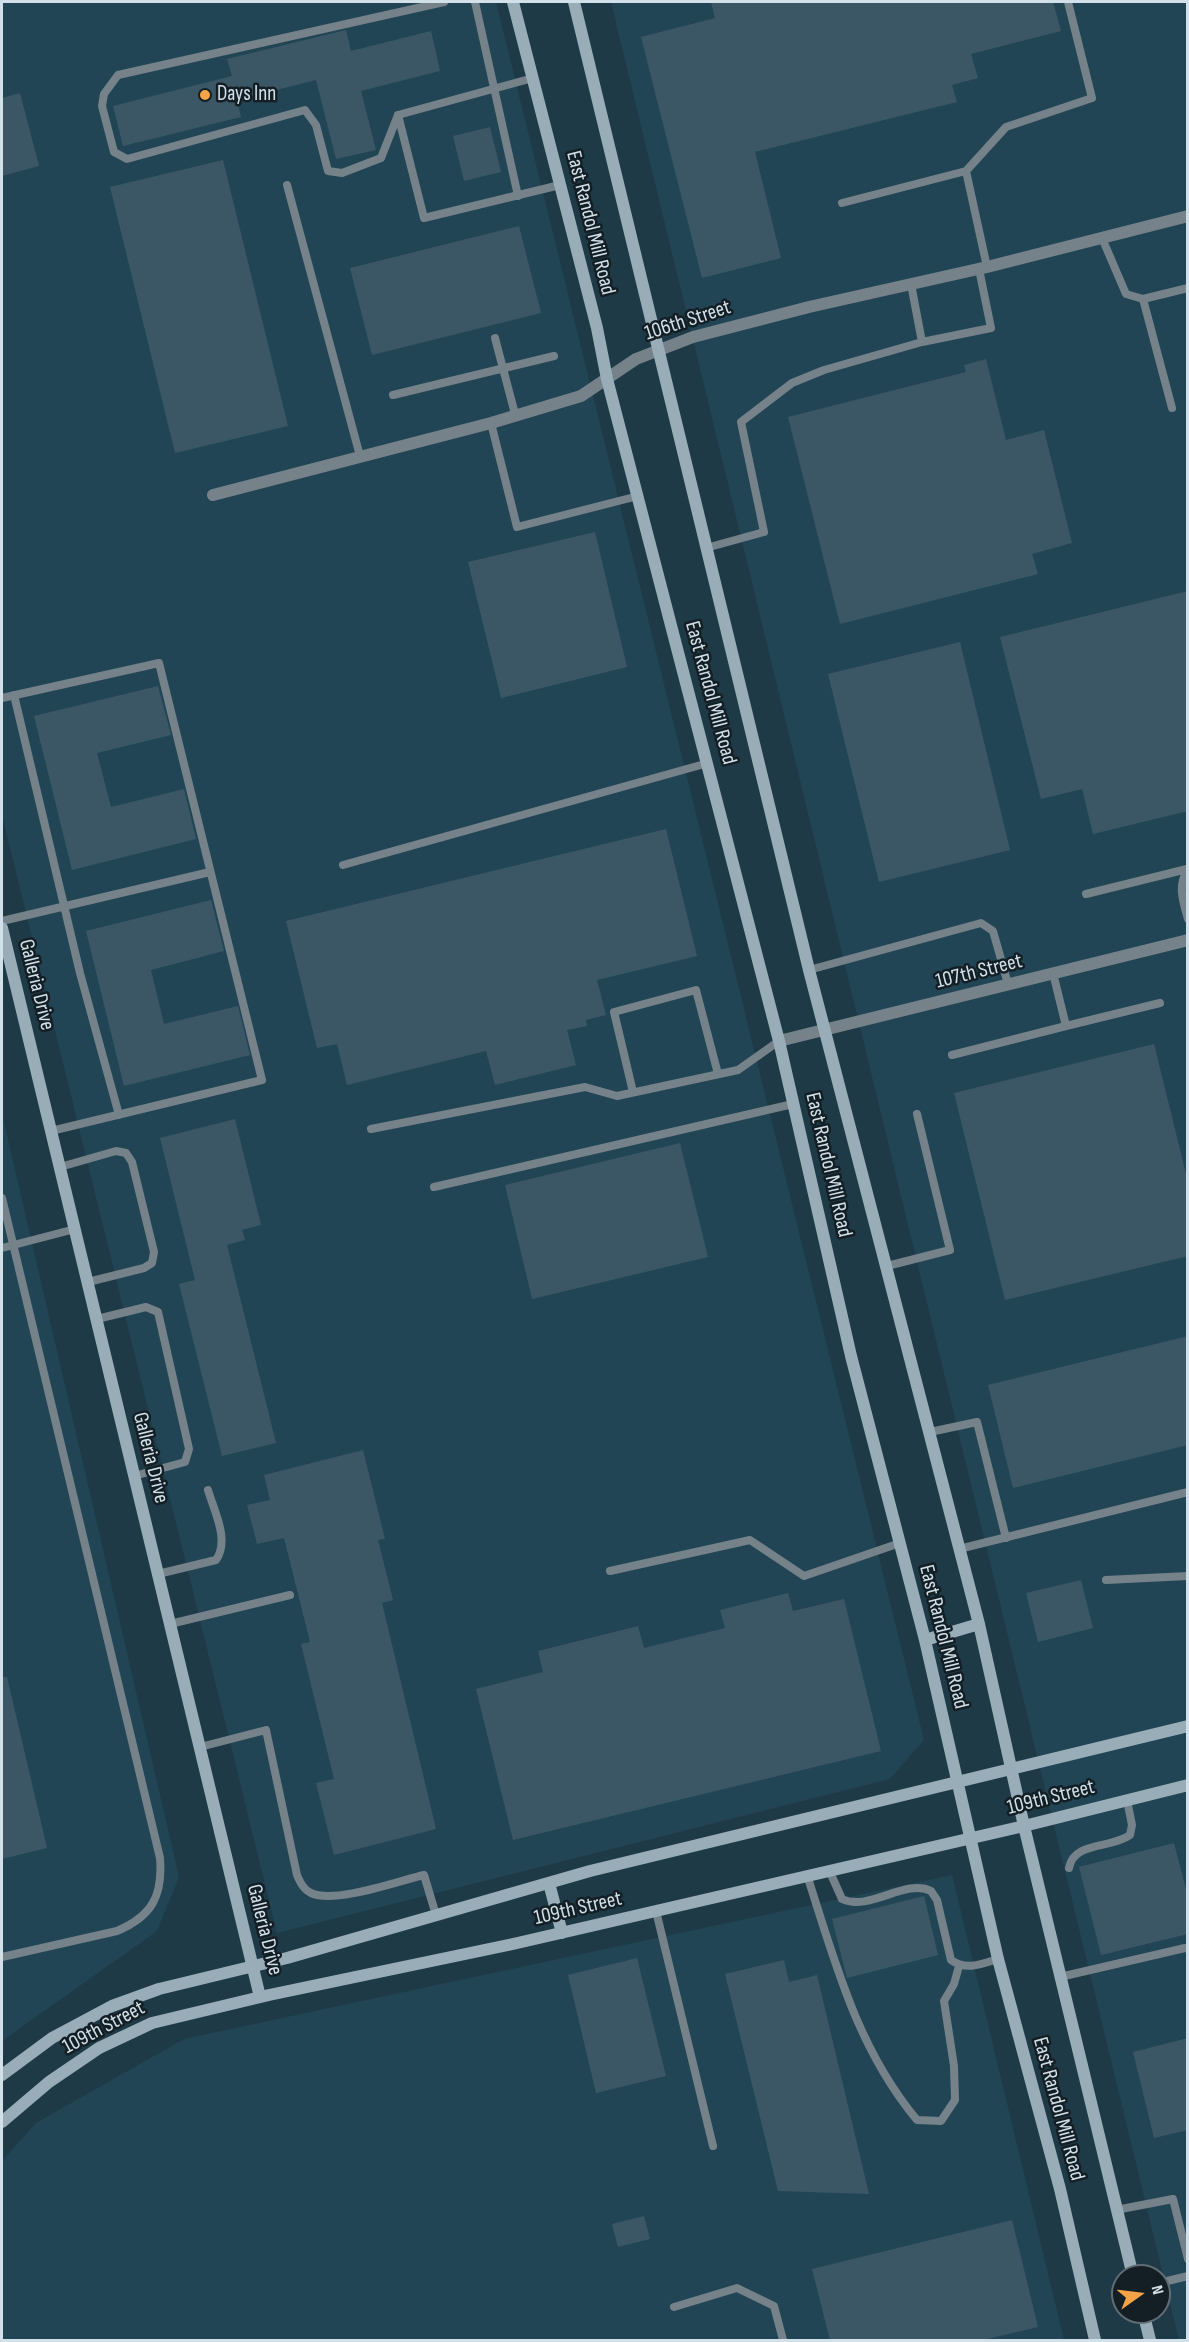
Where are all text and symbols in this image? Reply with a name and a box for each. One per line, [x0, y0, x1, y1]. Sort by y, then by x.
place label: Days Inn [217, 82, 276, 108]
marker: Days Inn [198, 88, 212, 102]
street label: East Randol Mill Road [560, 148, 620, 298]
street label: 106th Street [642, 295, 734, 347]
street label: East Randol Mill Road [679, 619, 741, 767]
street label: Galleria Drive [13, 937, 59, 1033]
street label: 107th Street [933, 949, 1025, 995]
street label: East Randol Mill Road [799, 1090, 857, 1240]
street label: Galleria Drive [127, 1410, 173, 1506]
street label: East Randol Mill Road [913, 1562, 973, 1712]
street label: 109th Street [1005, 1775, 1097, 1821]
street label: Galleria Drive [241, 1882, 287, 1978]
street label: 109th Street [532, 1887, 624, 1931]
street label: 109th Street [59, 1996, 149, 2060]
street label: East Randol Mill Road [1027, 2035, 1089, 2183]
north arrow [1111, 2264, 1171, 2324]
text: N [1147, 2284, 1167, 2296]

